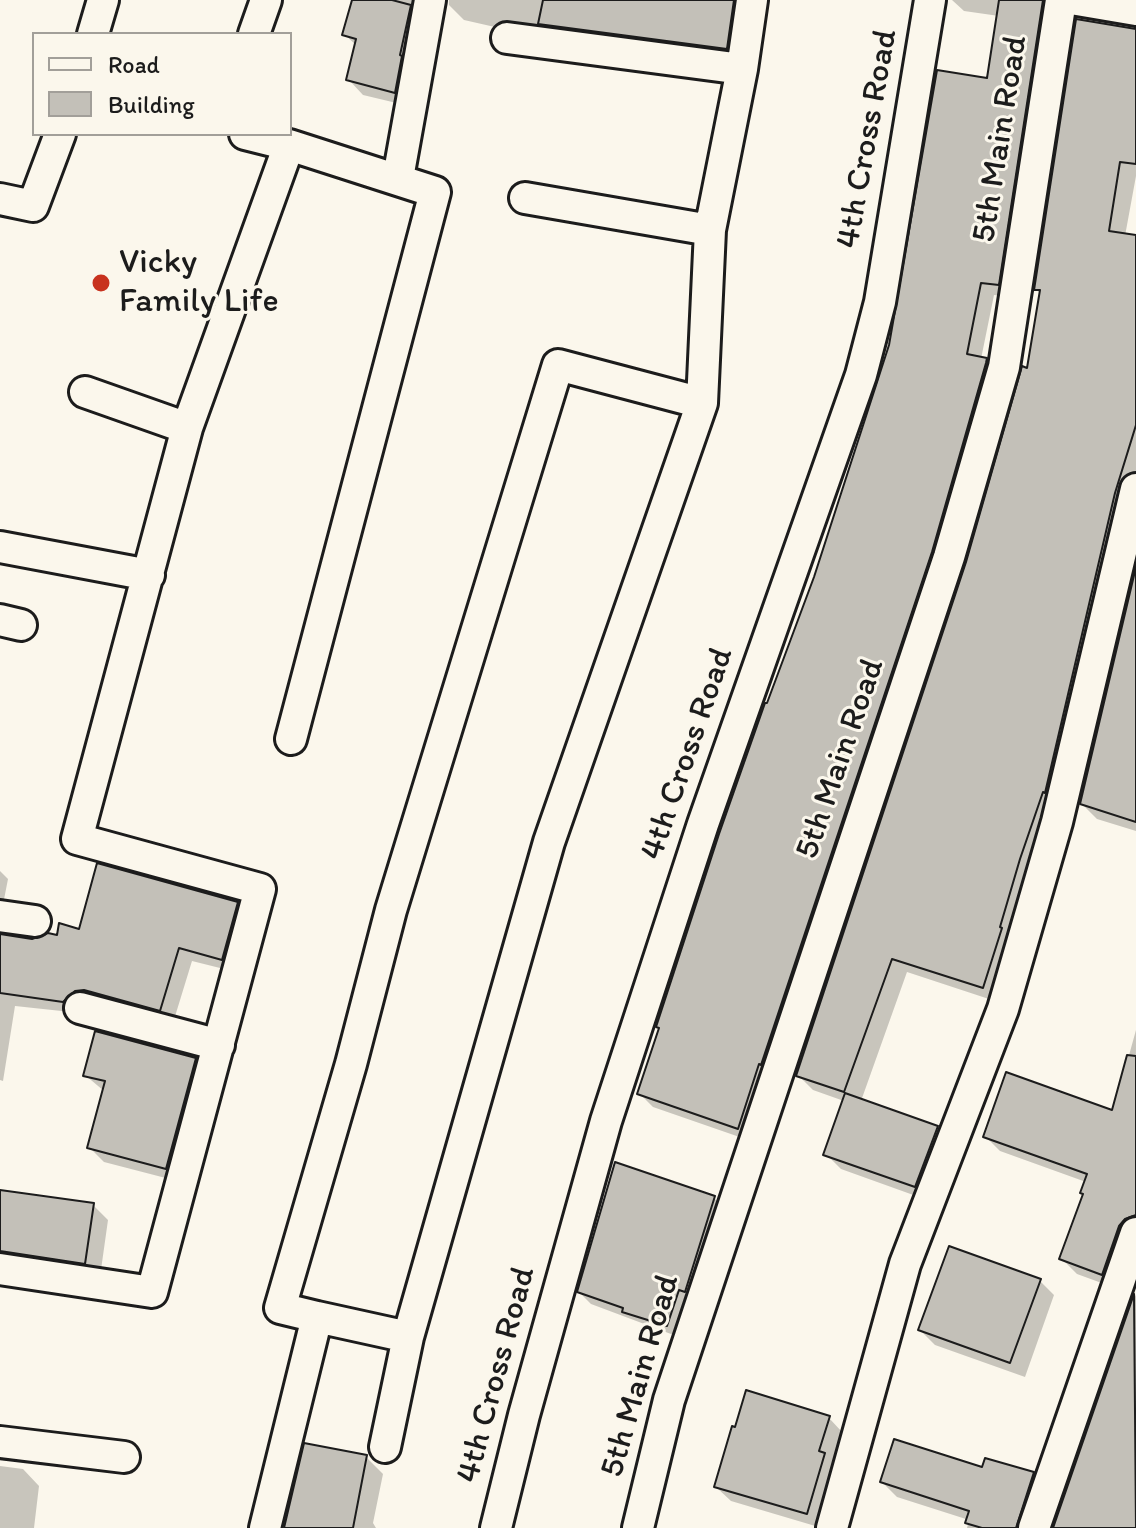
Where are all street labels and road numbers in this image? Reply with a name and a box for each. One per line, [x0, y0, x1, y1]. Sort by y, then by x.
street label: 4th Cross Road [829, 26, 907, 252]
street label: 5th Main Road [965, 33, 1037, 245]
street label: 4th Cross Road [633, 642, 743, 866]
street label: 5th Main Road [788, 654, 894, 864]
street label: 4th Cross Road [449, 1262, 545, 1488]
street label: 5th Main Road [593, 1270, 689, 1482]

